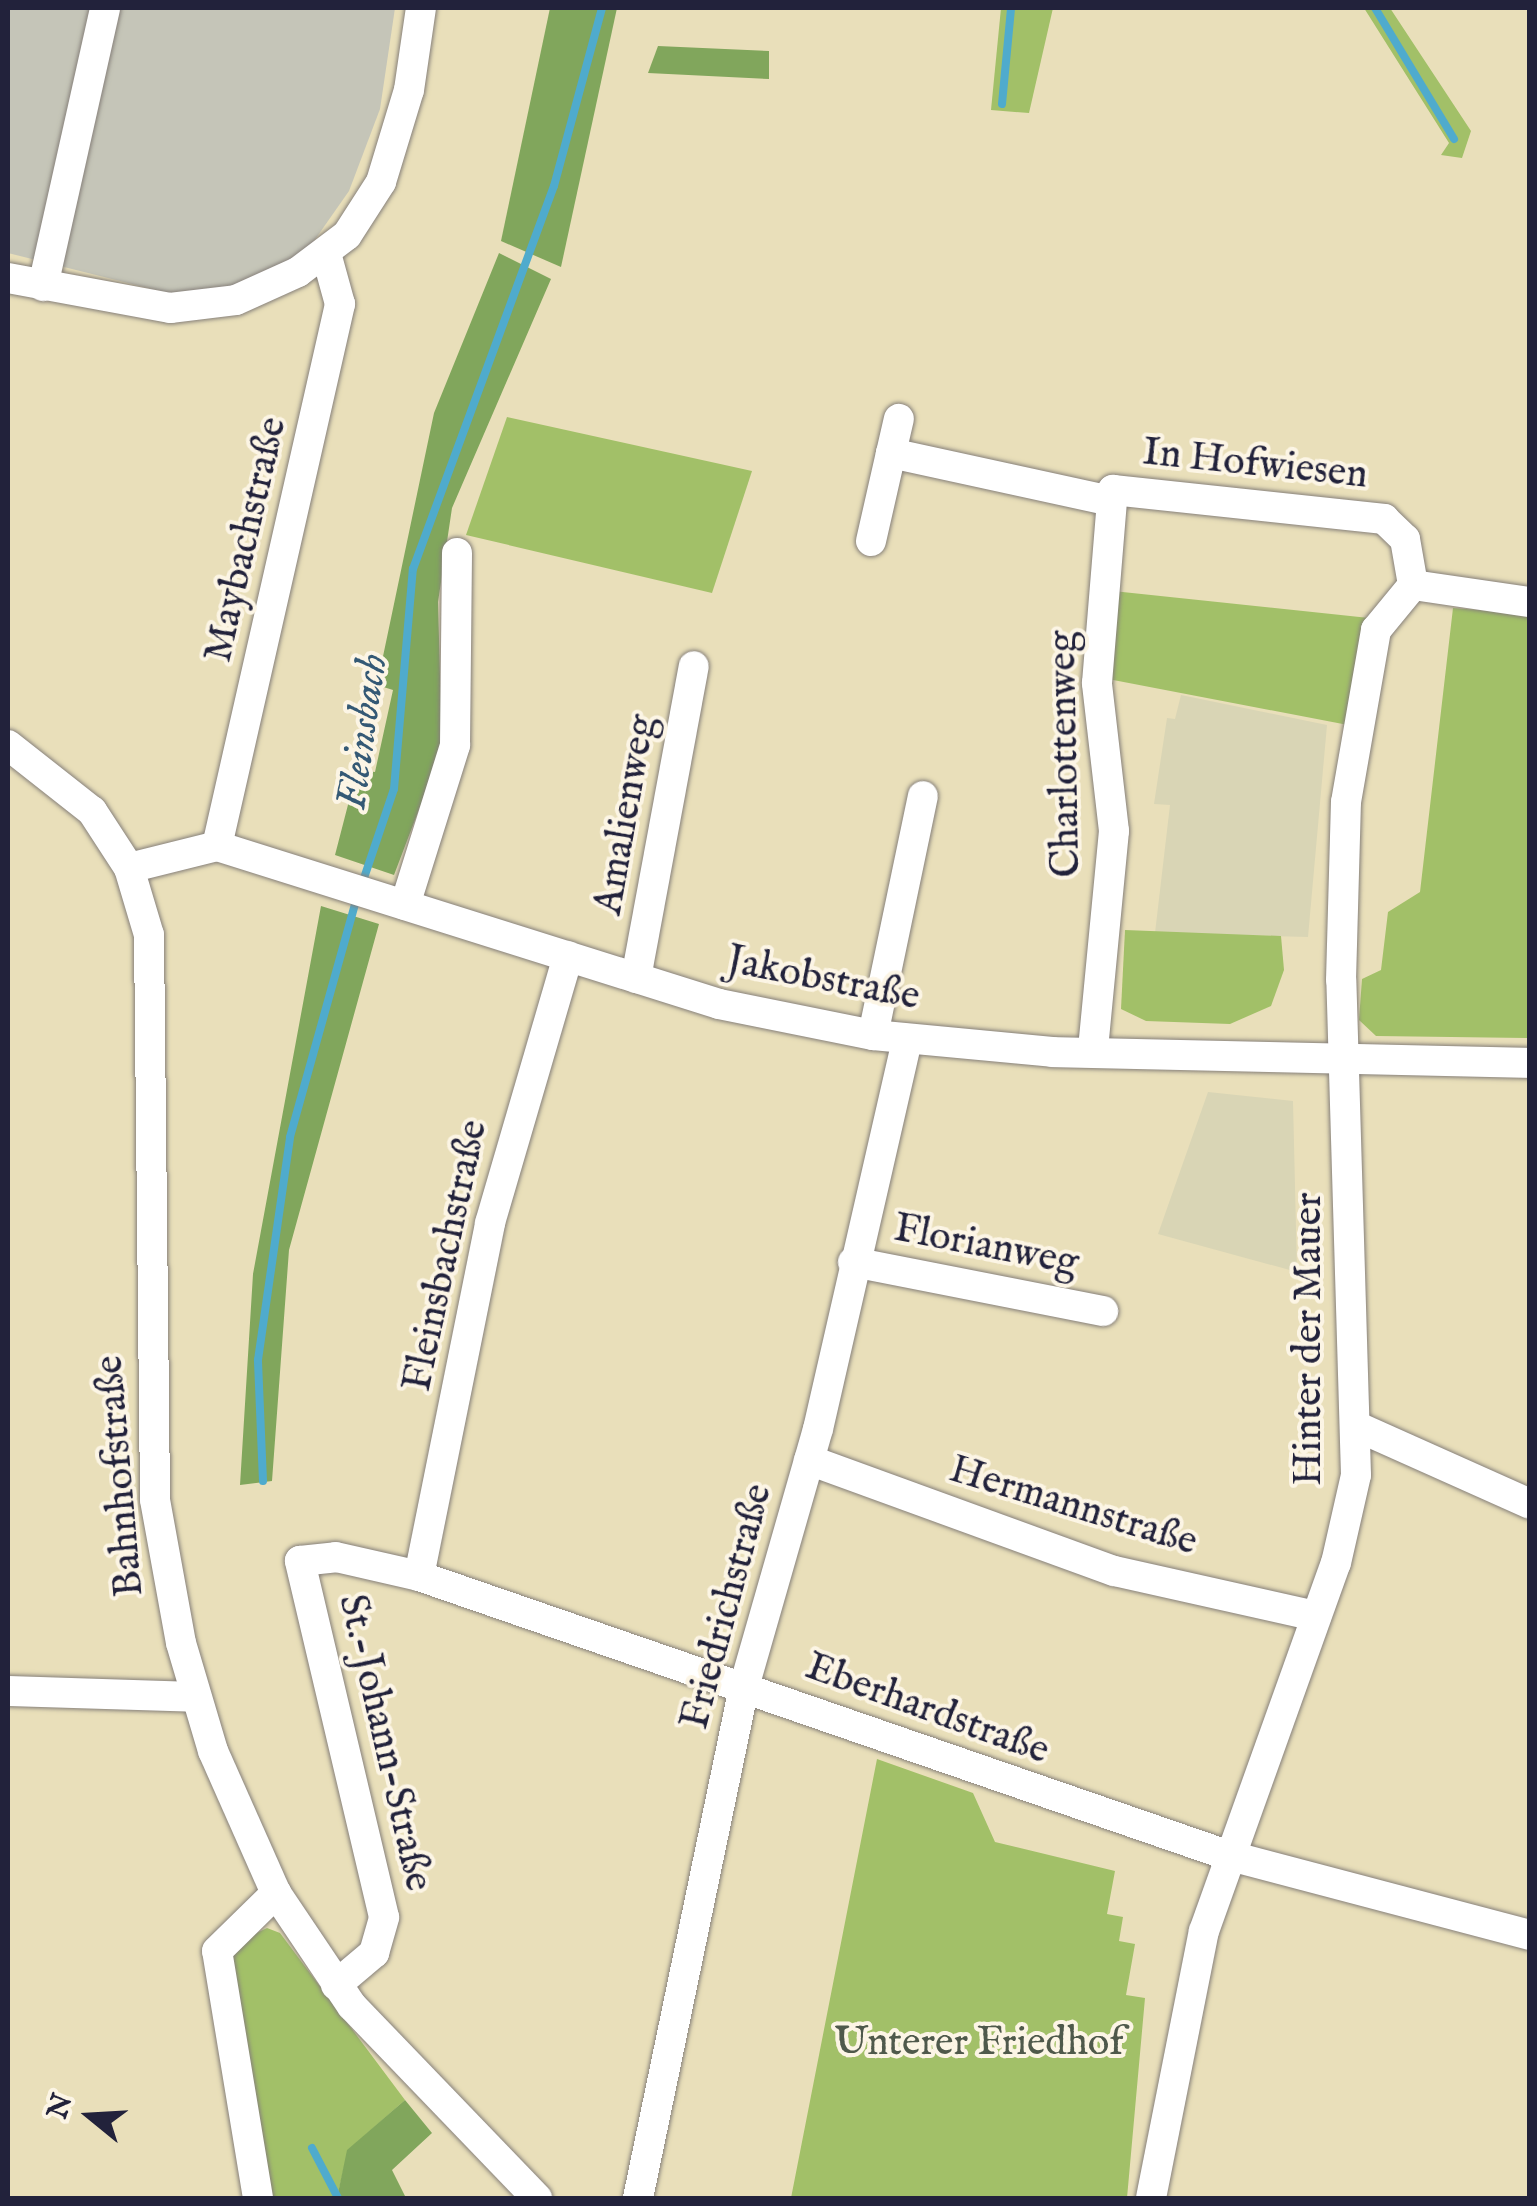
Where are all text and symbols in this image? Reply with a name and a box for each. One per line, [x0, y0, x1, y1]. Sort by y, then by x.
street label: Maybachstraße [195, 413, 299, 667]
street label: In Hofwiesen [1140, 429, 1370, 501]
street label: Charlottenweg [1040, 630, 1092, 878]
water label: Fleinsbach [328, 651, 400, 813]
street label: Amalienweg [586, 711, 668, 919]
street label: Jakobstraße [723, 938, 923, 1022]
street label: Fleinsbachstraße [395, 1116, 499, 1396]
street label: Hinter der Mauer [1286, 1192, 1334, 1486]
street label: Florianweg [890, 1206, 1082, 1288]
street label: Bahnhofstraße [87, 1353, 155, 1599]
street label: Hermannstraße [943, 1447, 1203, 1567]
street label: Friedrichstraße [672, 1479, 784, 1735]
street label: St.-Johann-Straße [327, 1590, 441, 1896]
street label: Eberhardstraße [799, 1644, 1055, 1776]
park label: Unterer Friedhof [834, 2020, 1124, 2068]
north arrow [40, 2066, 140, 2166]
text: N [41, 2090, 81, 2124]

